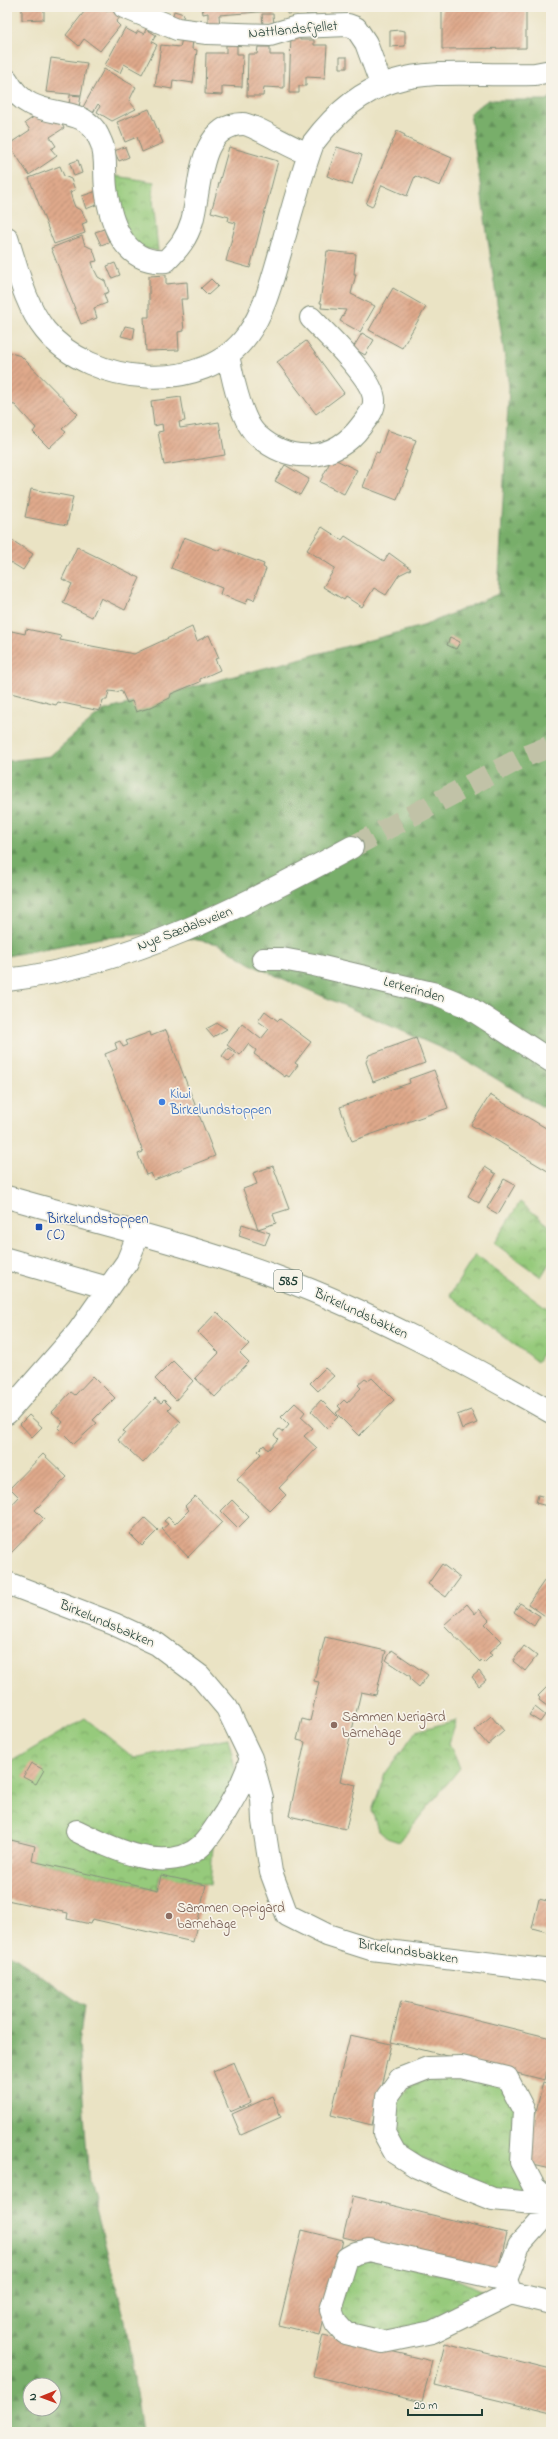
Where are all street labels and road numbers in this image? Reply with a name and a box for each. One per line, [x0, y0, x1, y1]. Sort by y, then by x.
street label: Nattlandsfjellet [248, 16, 339, 44]
street label: Nye Sædalsveien [134, 901, 236, 958]
street label: Lerkerinden [381, 971, 447, 1009]
road number: 585 [274, 1270, 302, 1292]
street label: Birkelundsbakken [310, 1283, 411, 1345]
street label: Birkelundsbakken [55, 1594, 158, 1653]
street label: Birkelundsbakken [355, 1934, 460, 1970]

